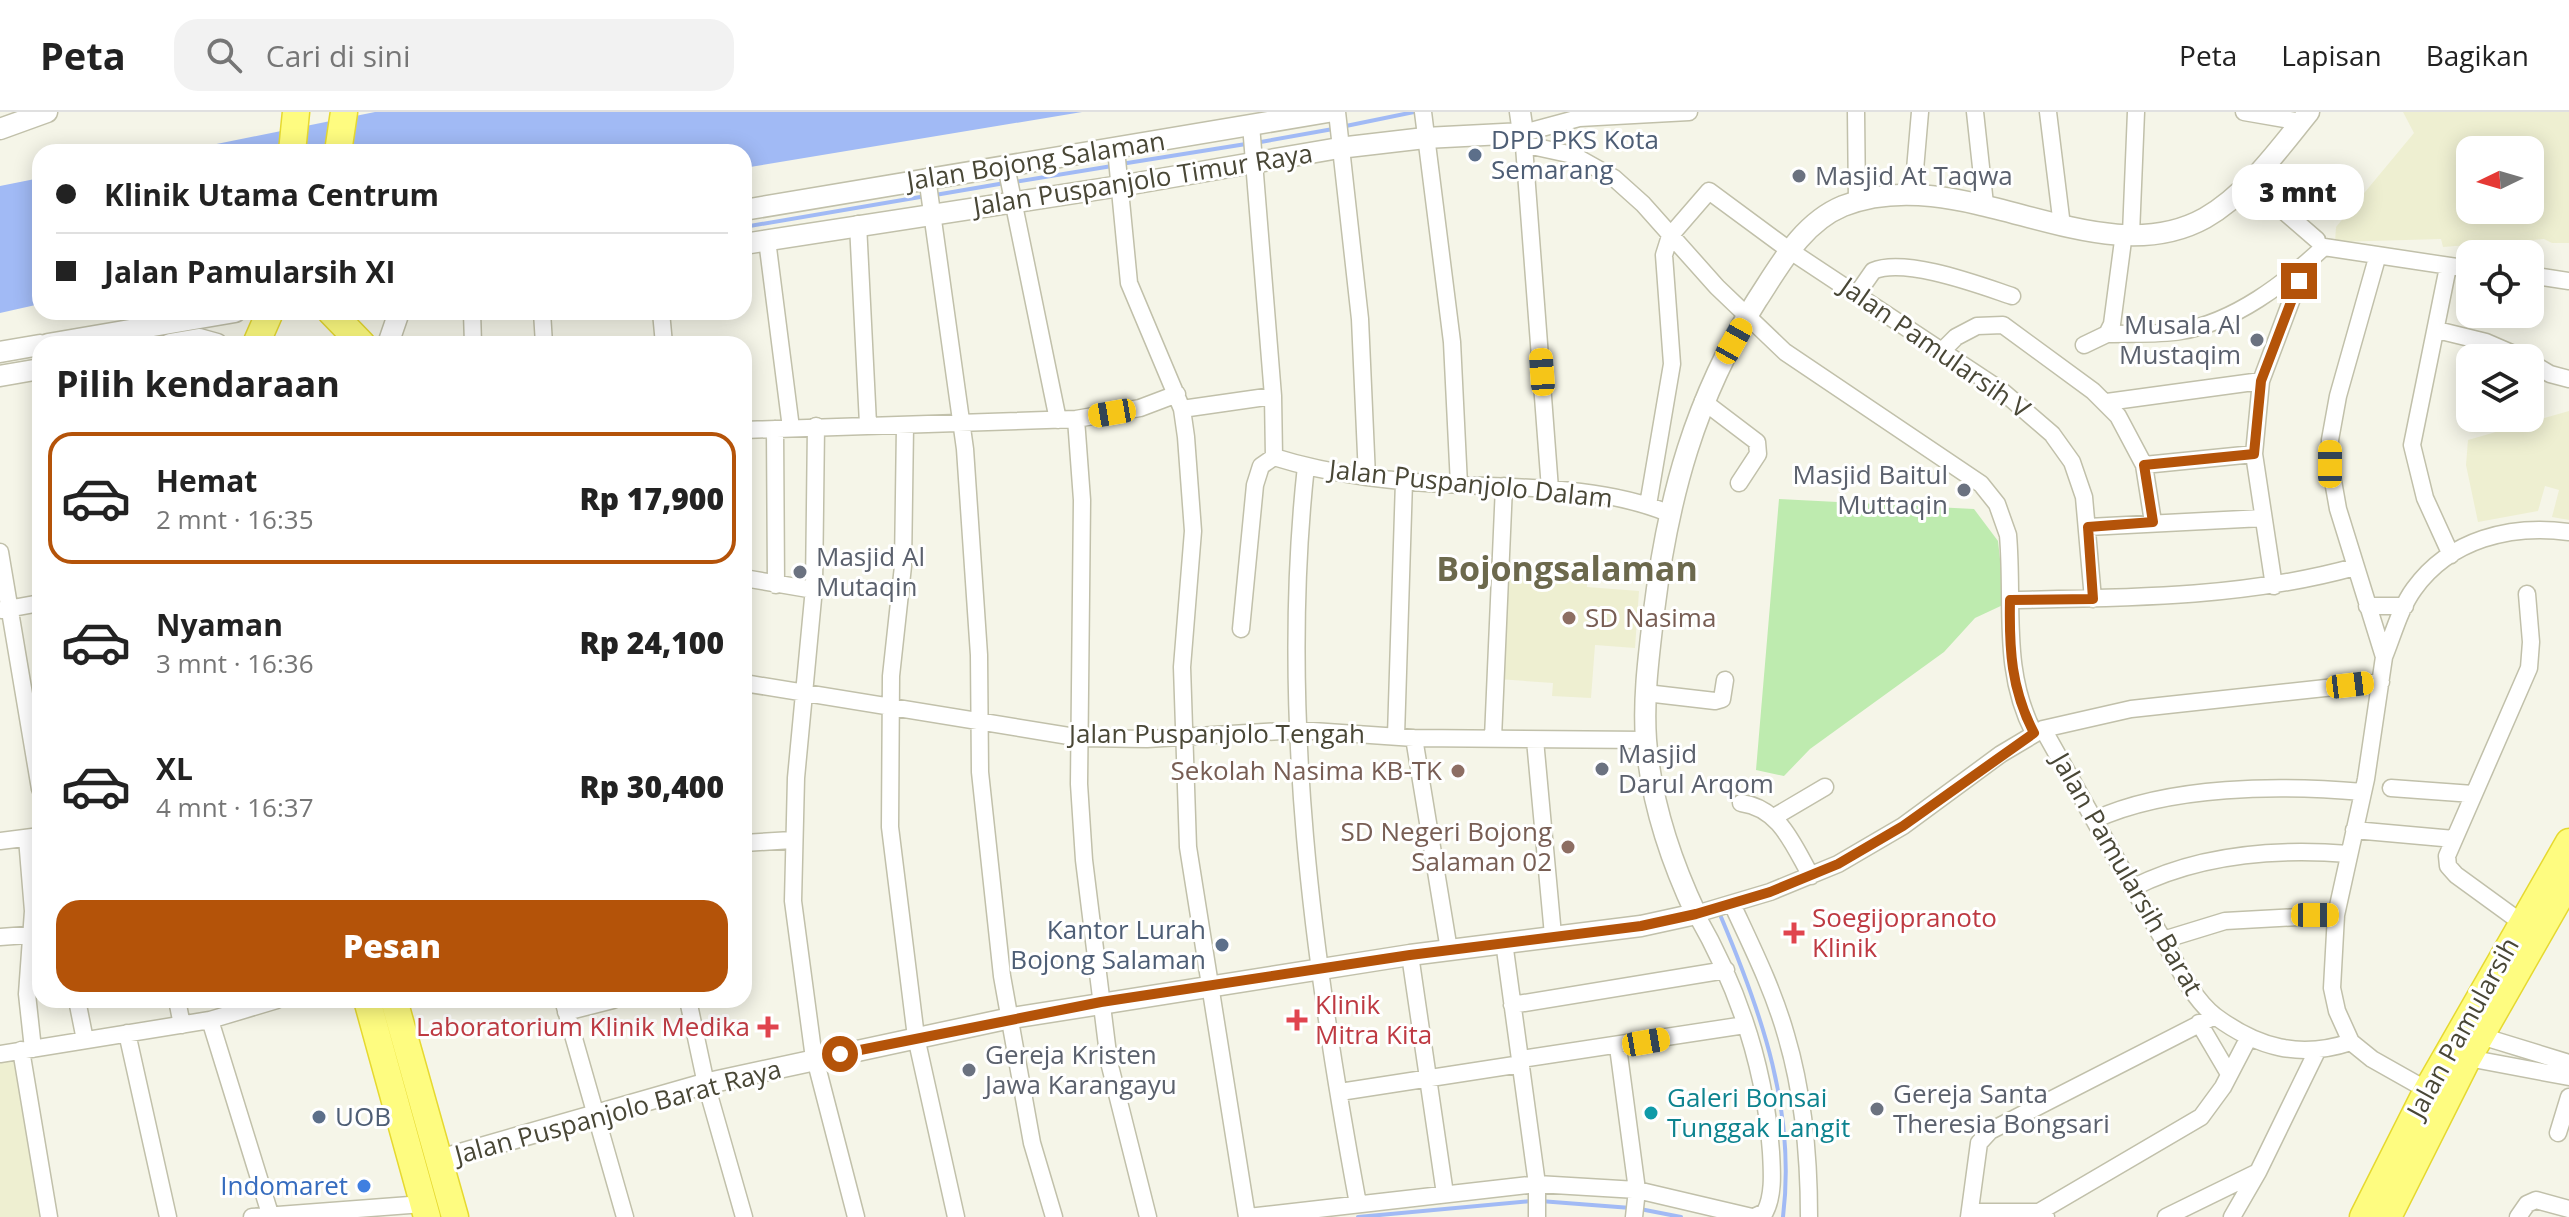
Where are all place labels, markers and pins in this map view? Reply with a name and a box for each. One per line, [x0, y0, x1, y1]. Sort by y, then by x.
place label: DPD PKS Kota Semarang [1491, 121, 1659, 187]
marker: DPD PKS Kota Semarang [1466, 146, 1484, 164]
place label: Masjid At Taqwa [1815, 157, 2013, 193]
marker: Masjid At Taqwa [1790, 167, 1808, 185]
place label: Musala Al Mustaqim [2119, 306, 2241, 372]
marker: Musala Al Mustaqim [2248, 331, 2266, 349]
place label: Masjid Baitul Muttaqin [1792, 456, 1948, 522]
marker: Masjid Baitul Muttaqin [1955, 481, 1973, 499]
place label: Masjid Al Mutaqin [816, 538, 925, 604]
marker: Masjid Al Mutaqin [791, 563, 809, 581]
place label: SD Nasima [1585, 599, 1716, 635]
marker: SD Nasima [1560, 609, 1578, 627]
place label: Masjid Darul Arqom [1618, 735, 1774, 801]
place label: Sekolah Nasima KB-TK [1171, 752, 1442, 788]
marker: Masjid Darul Arqom [1593, 760, 1611, 778]
marker: Sekolah Nasima KB-TK [1449, 762, 1467, 780]
place label: SD Negeri Bojong Salaman 02 [1341, 813, 1552, 879]
marker: SD Negeri Bojong Salaman 02 [1559, 838, 1577, 856]
place label: Soegijopranoto Klinik [1812, 899, 1997, 965]
place label: Kantor Lurah Bojong Salaman [1010, 911, 1206, 977]
marker: Soegijopranoto Klinik [1783, 922, 1805, 944]
marker: Kantor Lurah Bojong Salaman [1213, 936, 1231, 954]
place label: Klinik Mitra Kita [1315, 986, 1432, 1052]
place label: Laboratorium Klinik Medika [416, 1008, 750, 1044]
marker: Klinik Mitra Kita [1286, 1009, 1308, 1031]
marker: Laboratorium Klinik Medika [757, 1016, 779, 1038]
place label: Gereja Kristen Jawa Karangayu [982, 1036, 1177, 1102]
marker: Gereja Kristen Jawa Karangayu [960, 1061, 978, 1079]
place label: Gereja Santa Theresia Bongsari [1893, 1075, 2110, 1141]
place label: Galeri Bonsai Tunggak Langit [1667, 1079, 1850, 1145]
place label: UOB [335, 1098, 391, 1134]
marker: Gereja Santa Theresia Bongsari [1868, 1100, 1886, 1118]
marker: Galeri Bonsai Tunggak Langit [1642, 1104, 1660, 1122]
marker: UOB [310, 1108, 328, 1126]
place label: Indomaret [220, 1167, 348, 1203]
marker: Indomaret [355, 1177, 373, 1195]

